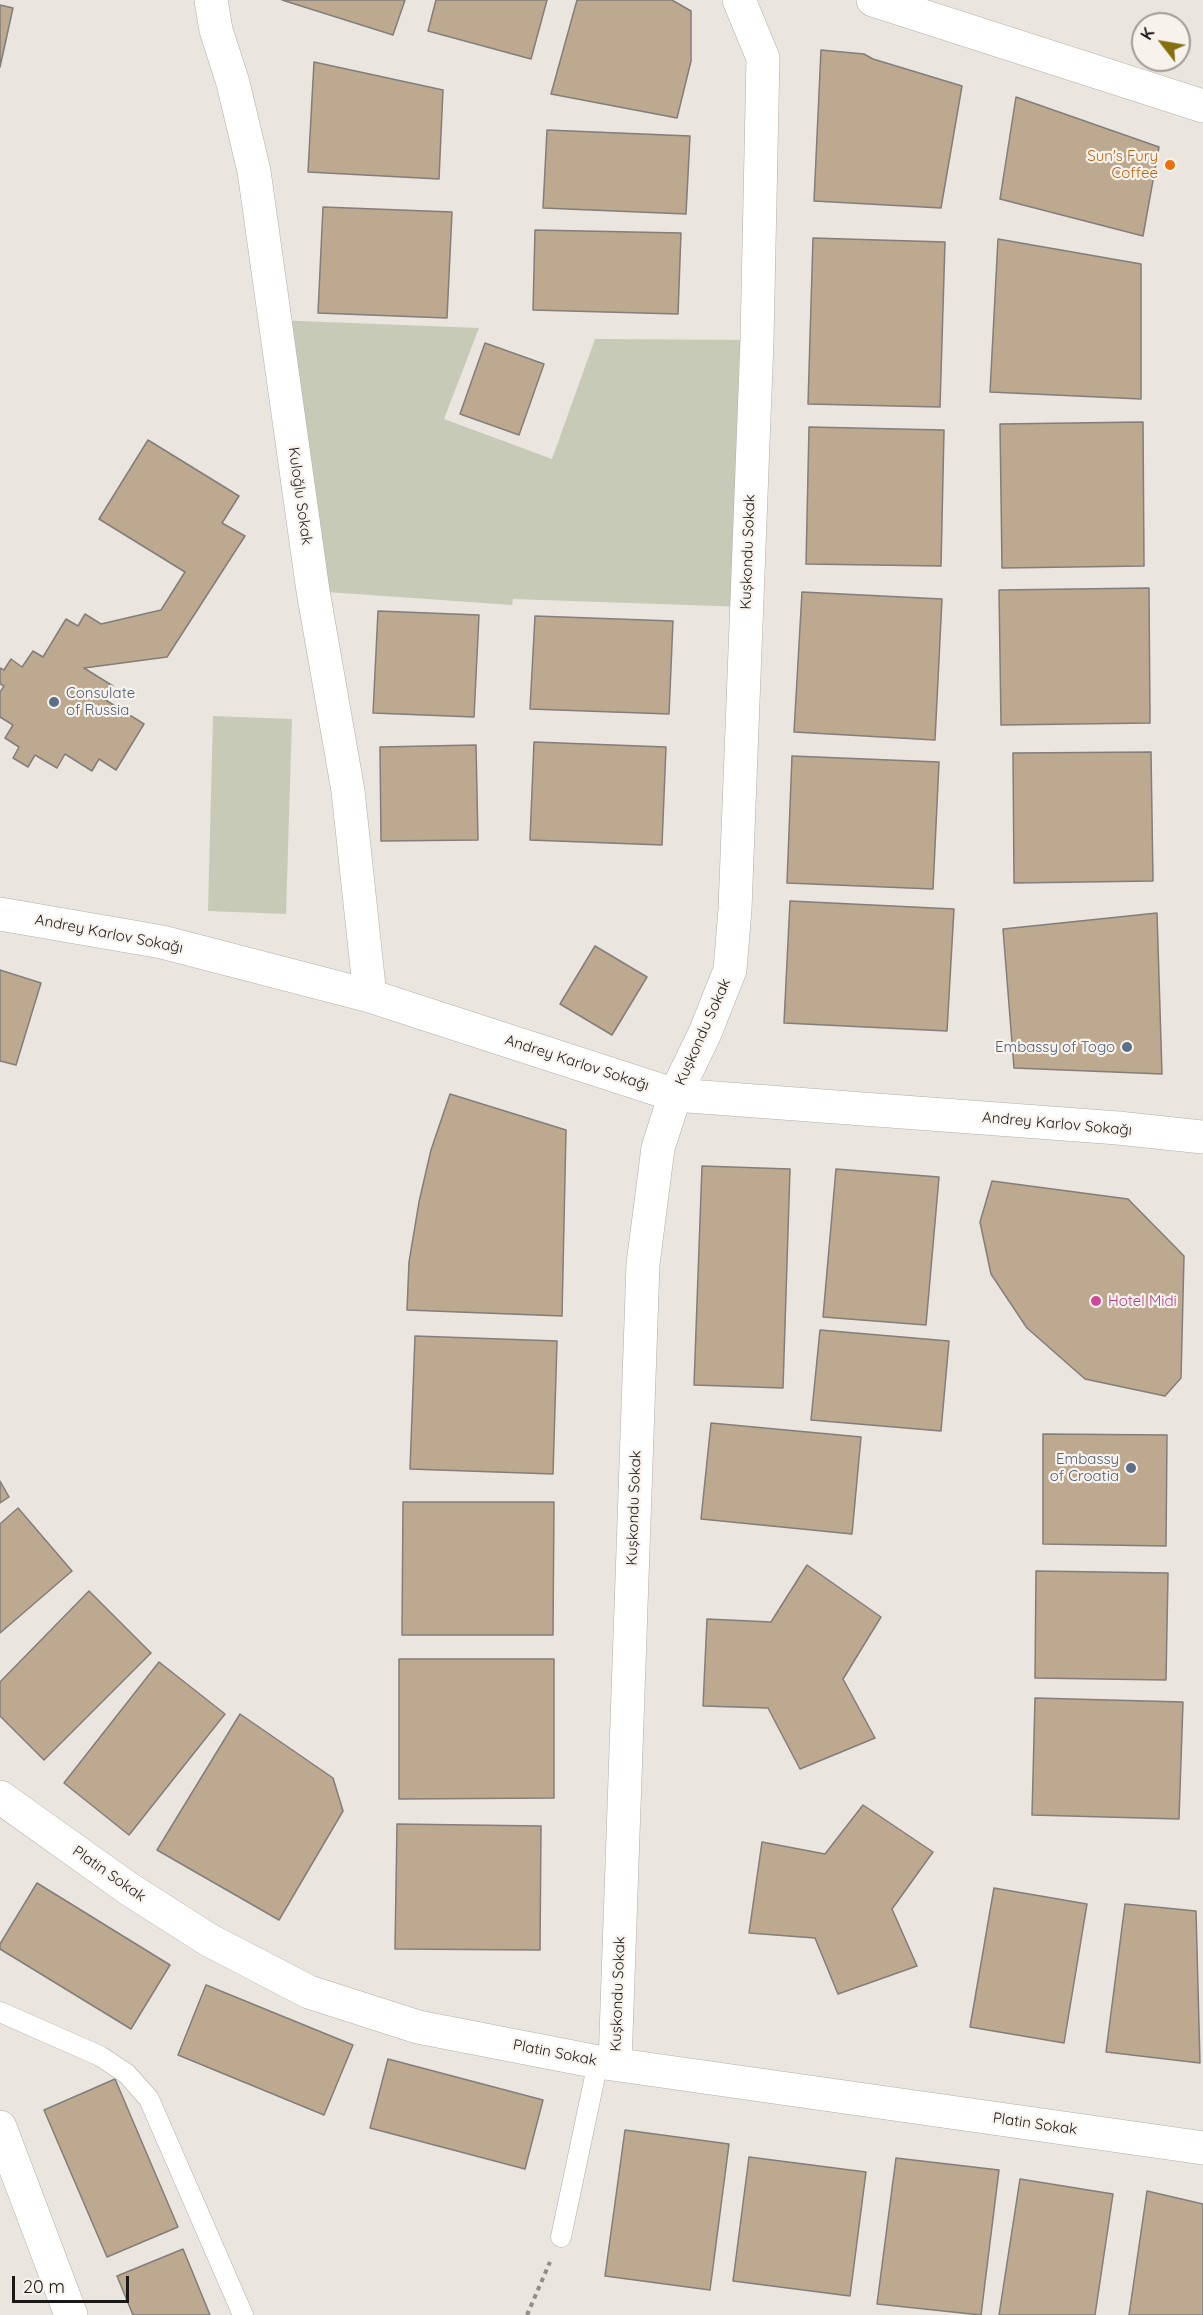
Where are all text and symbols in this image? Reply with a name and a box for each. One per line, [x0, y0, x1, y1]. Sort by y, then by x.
north arrow [1131, 12, 1191, 72]
text: K [1136, 24, 1159, 43]
place label: Sun's Fury Coffee [1087, 147, 1158, 182]
marker: Sun's Fury Coffee [1163, 158, 1177, 172]
street label: Kuloğlu Sokak [284, 446, 316, 546]
street label: Kuşkondu Sokak [737, 494, 759, 610]
place label: Consulate of Russia [66, 684, 135, 719]
marker: Consulate of Russia [47, 695, 61, 709]
street label: Andrey Karlov Sokağı [33, 911, 185, 957]
street label: Kuşkondu Sokak [671, 976, 735, 1088]
street label: Andrey Karlov Sokağı [503, 1031, 651, 1095]
place label: Embassy of Togo [995, 1038, 1115, 1056]
marker: Embassy of Togo [1120, 1040, 1134, 1054]
street label: Andrey Karlov Sokağı [981, 1108, 1133, 1140]
place label: Hotel Midi [1108, 1292, 1177, 1310]
marker: Hotel Midi [1089, 1294, 1103, 1308]
street label: Kuşkondu Sokak [623, 1450, 645, 1566]
place label: Embassy of Croatia [1050, 1450, 1119, 1485]
marker: Embassy of Croatia [1124, 1461, 1138, 1475]
street label: Platin Sokak [69, 1842, 149, 1906]
street label: Kuşkondu Sokak [607, 1936, 629, 2052]
street label: Platin Sokak [512, 2036, 598, 2070]
street label: Platin Sokak [992, 2109, 1078, 2139]
scale bar [15, 2264, 132, 2302]
text: 20 m [23, 2275, 65, 2298]

